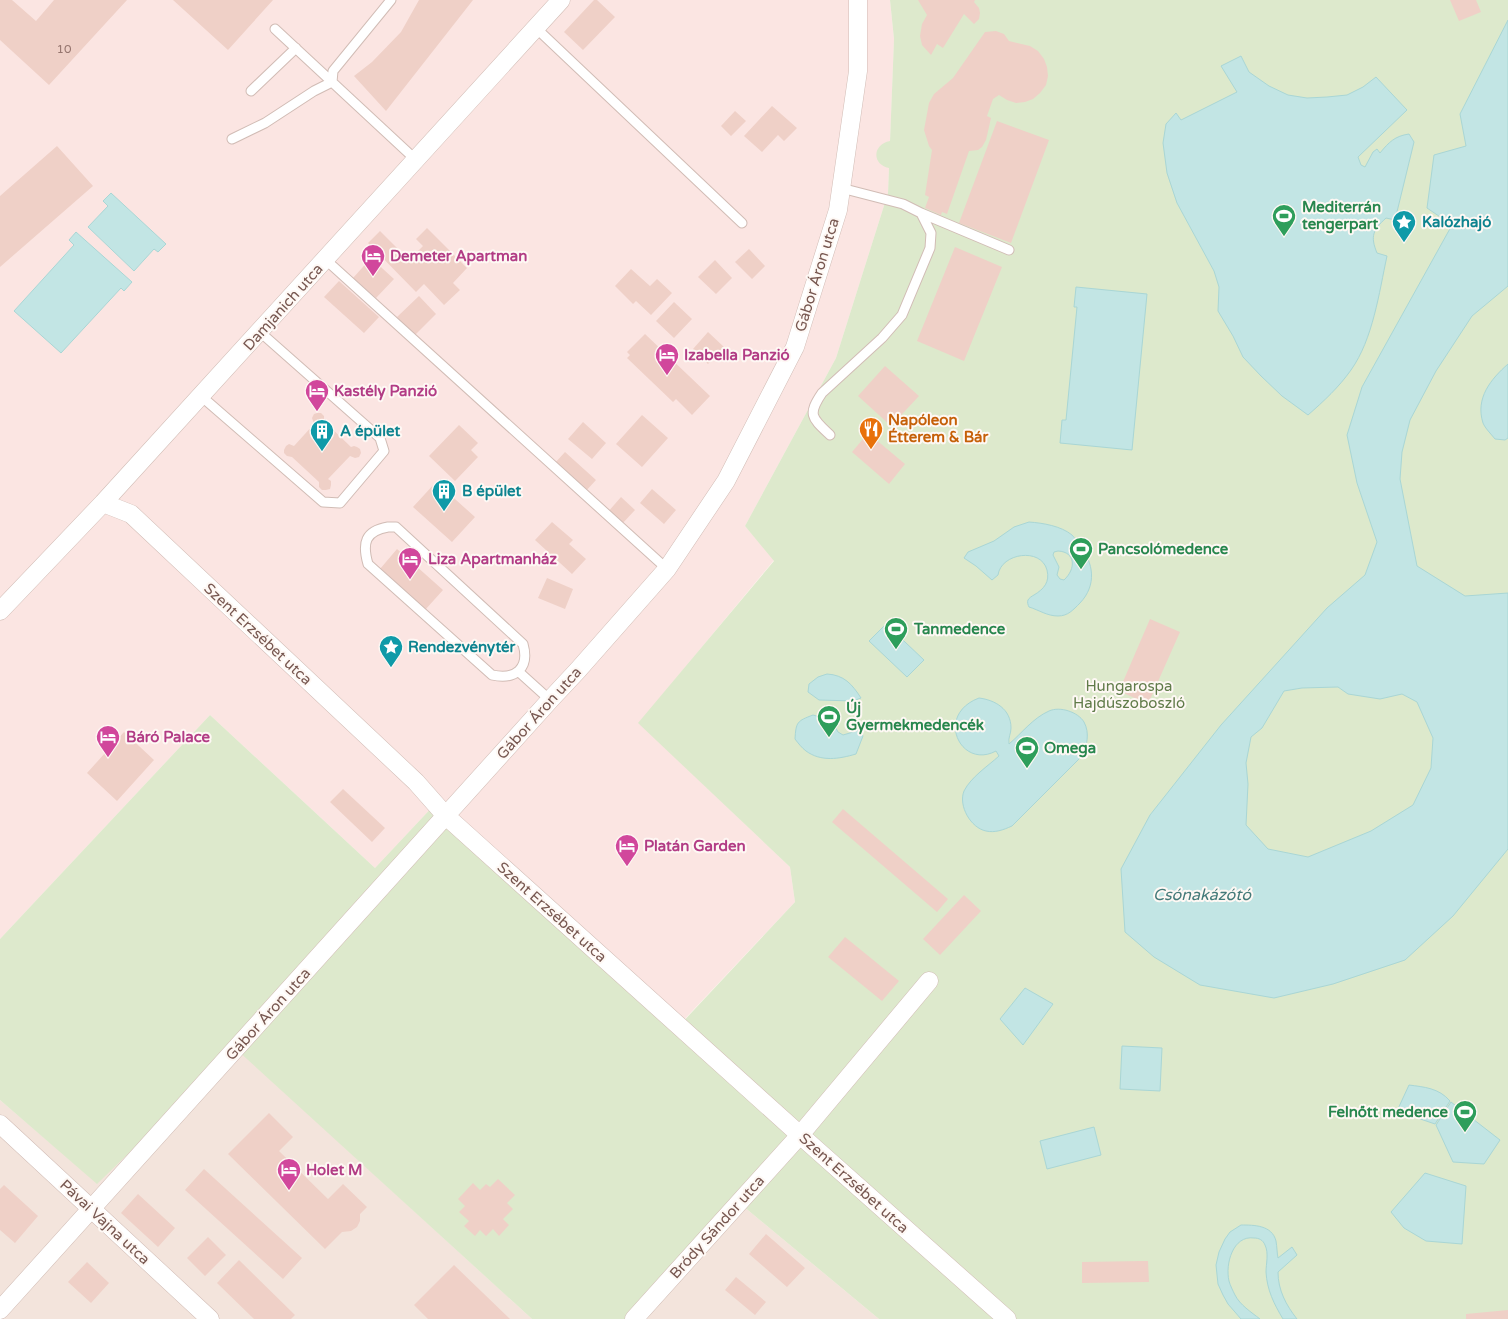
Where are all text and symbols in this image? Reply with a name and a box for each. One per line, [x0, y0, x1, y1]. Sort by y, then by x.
house number: 10 [56, 42, 72, 56]
place label: Mediterrán tengerpart [1301, 198, 1381, 234]
sports icon: Mediterrán tengerpart [1271, 203, 1297, 237]
place icon: Kalózhajó [1391, 209, 1417, 243]
place label: Kalózhajó [1422, 213, 1491, 232]
street label: Gábor Áron utca [791, 216, 843, 334]
hotel icon: Demeter Apartman [360, 243, 386, 277]
place label: Demeter Apartman [390, 247, 527, 266]
street label: Damjanich utca [239, 260, 327, 354]
hotel icon: Izabella Panzió [654, 342, 680, 376]
place label: Izabella Panzió [684, 346, 790, 364]
hotel icon: Kastély Panzió [304, 378, 330, 412]
place label: Kastély Panzió [334, 382, 437, 401]
place label: Napóleon Étterem & Bár [888, 411, 989, 446]
restaurant icon: Napóleon Étterem & Bár [858, 416, 884, 450]
building icon: A épület [309, 418, 335, 452]
place label: A épület [340, 422, 400, 441]
building icon: B épület [431, 478, 457, 512]
place label: B épület [462, 482, 522, 501]
sports icon: Pancsolómedence [1068, 536, 1094, 570]
place label: Pancsolómedence [1098, 540, 1229, 558]
hotel icon: Liza Apartmanház [397, 546, 423, 580]
place label: Liza Apartmanház [428, 550, 558, 569]
street label: Szent Erzsébet utca [200, 579, 316, 689]
sports icon: Tanmedence [883, 616, 909, 650]
place label: Tanmedence [913, 620, 1006, 638]
place icon: Rendezvénytér [378, 634, 404, 668]
place label: Rendezvénytér [408, 638, 516, 657]
street label: Gábor Áron utca [493, 663, 585, 763]
park label: Hungarospa Hajdúszoboszló [1073, 677, 1185, 712]
place label: Új Gyermekmedencék [846, 698, 984, 735]
sports icon: Új Gyermekmedencék [816, 704, 842, 738]
hotel icon: Báró Palace [95, 724, 121, 758]
place label: Báró Palace [126, 728, 211, 746]
sports icon: Omega [1014, 735, 1040, 769]
place label: Omega [1044, 739, 1096, 758]
hotel icon: Platán Garden [614, 833, 640, 867]
place label: Platán Garden [644, 837, 746, 855]
street label: Szent Erzsébet utca [494, 858, 610, 966]
water label: Csónakázótó [1153, 885, 1252, 905]
street label: Gábor Áron utca [222, 964, 314, 1064]
sports icon: Felnőtt medence [1452, 1099, 1478, 1133]
place label: Felnőtt medence [1328, 1103, 1449, 1121]
street label: Szent Erzsébet utca [796, 1129, 912, 1237]
hotel icon: Holet M [276, 1157, 302, 1191]
place label: Holet M [306, 1161, 363, 1179]
street label: Bródy Sándor utca [666, 1172, 768, 1282]
street label: Pávai Vajna utca [56, 1176, 154, 1268]

